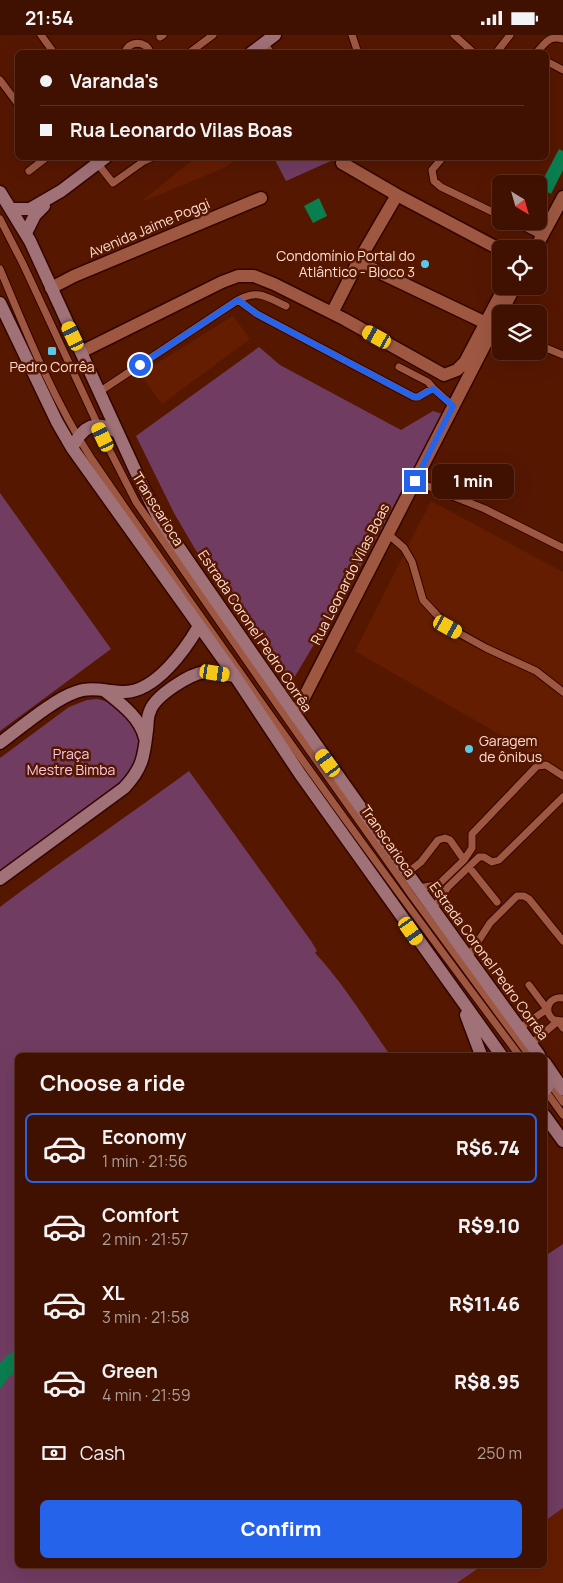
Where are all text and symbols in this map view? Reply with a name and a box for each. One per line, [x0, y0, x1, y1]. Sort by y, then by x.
text: 21:54 [25, 5, 74, 31]
text: Varanda's [70, 68, 158, 94]
text: Rua Leonardo Vilas Boas [70, 117, 292, 143]
north arrow [492, 175, 548, 230]
map controls [492, 175, 547, 360]
street label: Avenida Jaime Poggi [85, 193, 213, 262]
button: locate [492, 240, 547, 295]
place label: Condomínio Portal do Atlântico - Bloco 3 [276, 246, 415, 281]
marker: Condomínio Portal do Atlântico - Bloco 3 [419, 258, 431, 270]
button: layers [492, 305, 547, 360]
car [59, 319, 86, 353]
car [360, 323, 393, 351]
marker: Pedro Corrêa [46, 345, 58, 357]
route start [129, 354, 151, 376]
place label: Pedro Corrêa [9, 357, 95, 376]
car [89, 420, 116, 454]
callout: 1 min [432, 463, 515, 499]
street label: Transcarioca [128, 468, 189, 549]
route end [404, 470, 426, 492]
text: 1 min [453, 470, 493, 492]
street label: Rua Leonardo Vilas Boas [306, 500, 394, 648]
street label: Estrada Coronel Pedro Corrêa [194, 546, 317, 715]
car [431, 613, 464, 641]
car [199, 663, 230, 683]
place label: Garagem de ônibus [479, 731, 542, 766]
marker: Garagem de ônibus [463, 743, 475, 755]
park label: Praça Mestre Bimba [27, 744, 115, 779]
car [313, 746, 342, 780]
street label: Transcarioca [357, 801, 420, 880]
street label: Estrada Coronel Pedro Corrêa [425, 878, 553, 1044]
car [396, 914, 425, 948]
text: Choose a ride [40, 1068, 185, 1098]
text: Economy [102, 1124, 186, 1150]
icon: car [42, 1126, 87, 1171]
text: R$6.74 [456, 1135, 520, 1161]
text: 1 min · 21:56 [102, 1150, 188, 1172]
text: Comfort [102, 1202, 179, 1228]
icon: car [42, 1204, 87, 1249]
text: R$9.10 [458, 1213, 520, 1239]
text: 2 min · 21:57 [102, 1228, 189, 1250]
text: XL [102, 1280, 125, 1306]
icon: car [42, 1282, 87, 1327]
text: R$11.46 [449, 1291, 520, 1317]
text: 3 min · 21:58 [102, 1306, 190, 1328]
text: Green [102, 1358, 158, 1384]
icon: car [42, 1360, 87, 1405]
text: R$8.95 [454, 1369, 520, 1395]
text: 4 min · 21:59 [102, 1384, 191, 1406]
icon: cash [40, 1439, 68, 1467]
text: Cash [80, 1440, 125, 1466]
text: 250 m [477, 1442, 522, 1464]
button: Confirm [40, 1500, 522, 1558]

